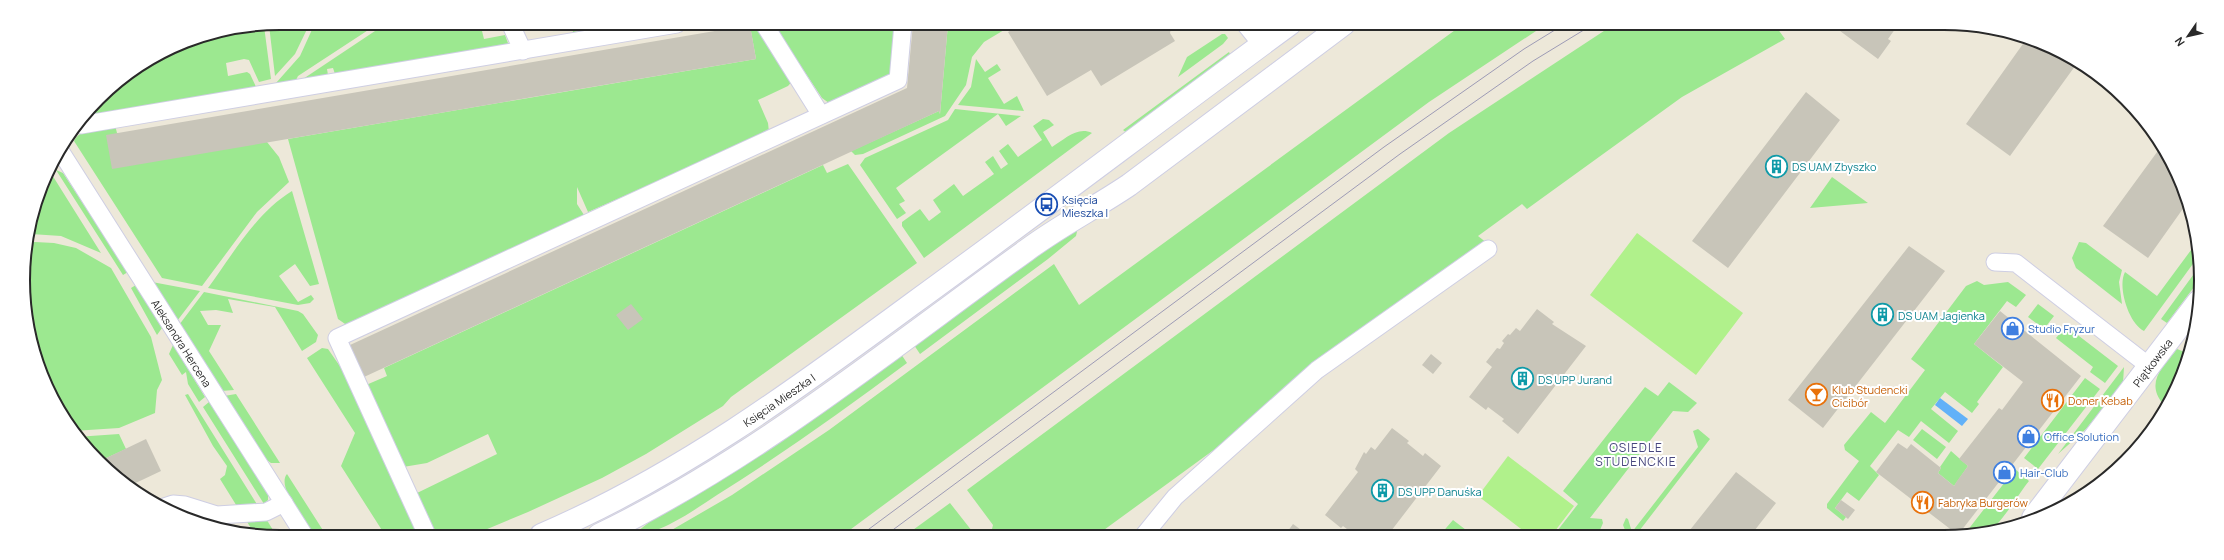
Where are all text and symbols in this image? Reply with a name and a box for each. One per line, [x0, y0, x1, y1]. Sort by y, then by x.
north arrow [2168, 16, 2208, 56]
text: N [2171, 34, 2188, 49]
building icon: DS UAM Zbyszko [1764, 153, 1790, 179]
place label: DS UAM Zbyszko [1792, 159, 1877, 174]
bus stop icon: Księcia Mieszka I [1033, 192, 1059, 218]
place label: Księcia Mieszka I [1062, 192, 1108, 220]
street label: Aleksandra Hercena [149, 296, 215, 390]
building icon: DS UAM Jagienka [1870, 302, 1896, 328]
place label: DS UAM Jagienka [1898, 308, 1985, 323]
shop icon: Studio Fryzur [2000, 315, 2026, 341]
place label: Studio Fryzur [2028, 321, 2095, 336]
street label: Piątkowska [2129, 335, 2175, 389]
building icon: DS UPP Jurand [1509, 366, 1535, 392]
street label: Księcia Mieszka I [740, 370, 818, 430]
place label: DS UPP Jurand [1538, 372, 1612, 387]
bar icon: Klub Studencki Cicibór [1804, 382, 1830, 408]
place label: Klub Studencki Cicibór [1832, 382, 1907, 410]
restaurant icon: Doner Kebab [2039, 387, 2065, 413]
place label: Doner Kebab [2068, 393, 2133, 408]
shop icon: Office Solution [2015, 423, 2041, 449]
place label: Office Solution [2044, 429, 2119, 444]
district label: OSIEDLE STUDENCKIE [1595, 439, 1677, 470]
shop icon: Hair-Club [1991, 459, 2017, 485]
place label: Hair-Club [2020, 465, 2069, 480]
building icon: DS UPP Danuśka [1370, 478, 1396, 504]
place label: DS UPP Danuśka [1398, 484, 1482, 499]
restaurant icon: Fabryka Burgerów [1910, 489, 1936, 515]
place label: Fabryka Burgerów [1938, 495, 2029, 510]

